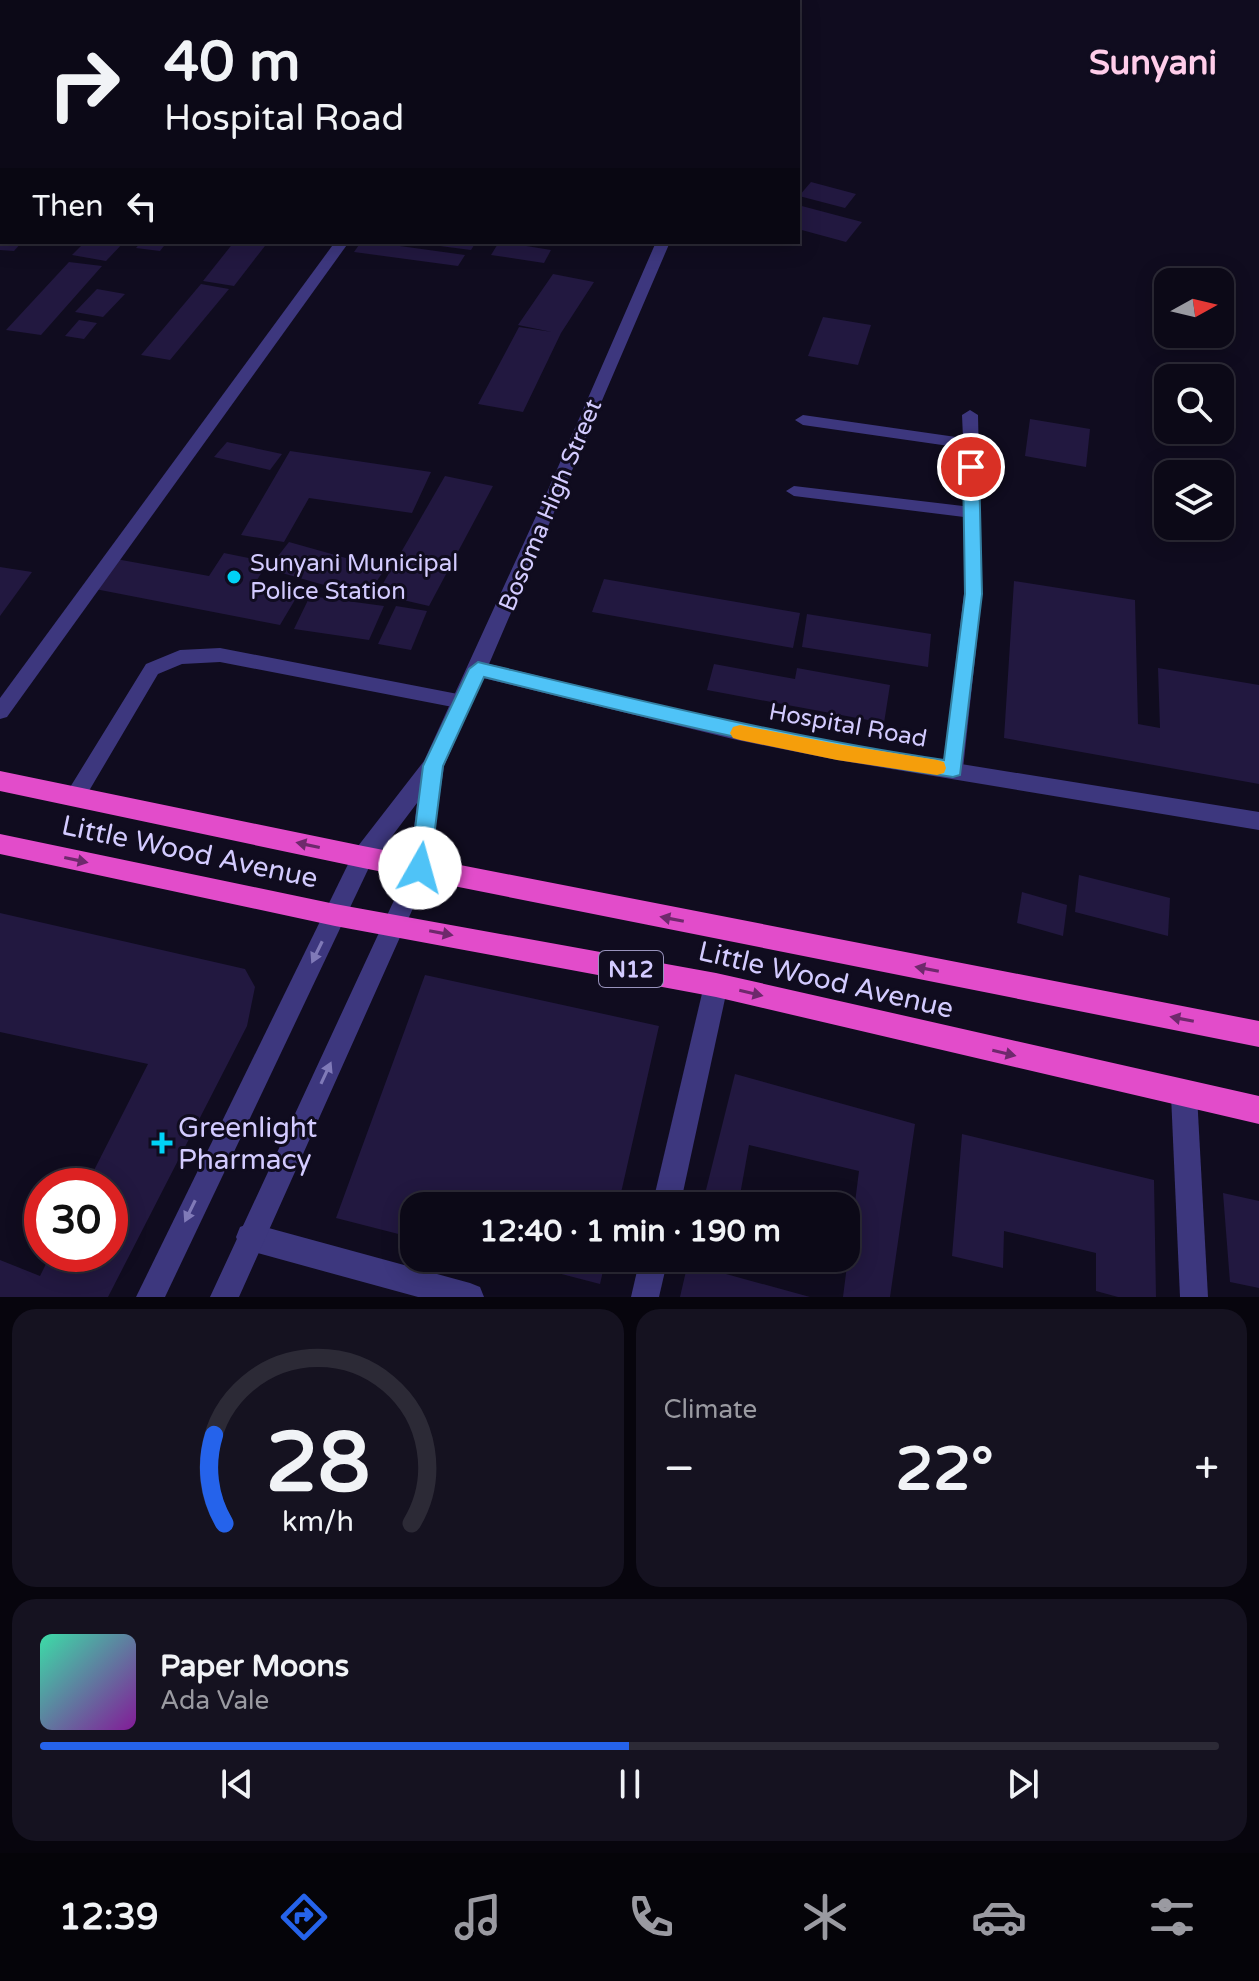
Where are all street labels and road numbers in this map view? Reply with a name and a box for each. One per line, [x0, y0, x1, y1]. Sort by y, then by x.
street label: Bosoma High Street [493, 395, 608, 616]
street label: Hospital Road [767, 697, 929, 754]
street label: Little Wood Avenue [59, 808, 321, 896]
street label: Little Wood Avenue [695, 934, 957, 1026]
road number: N12 [599, 951, 663, 987]

